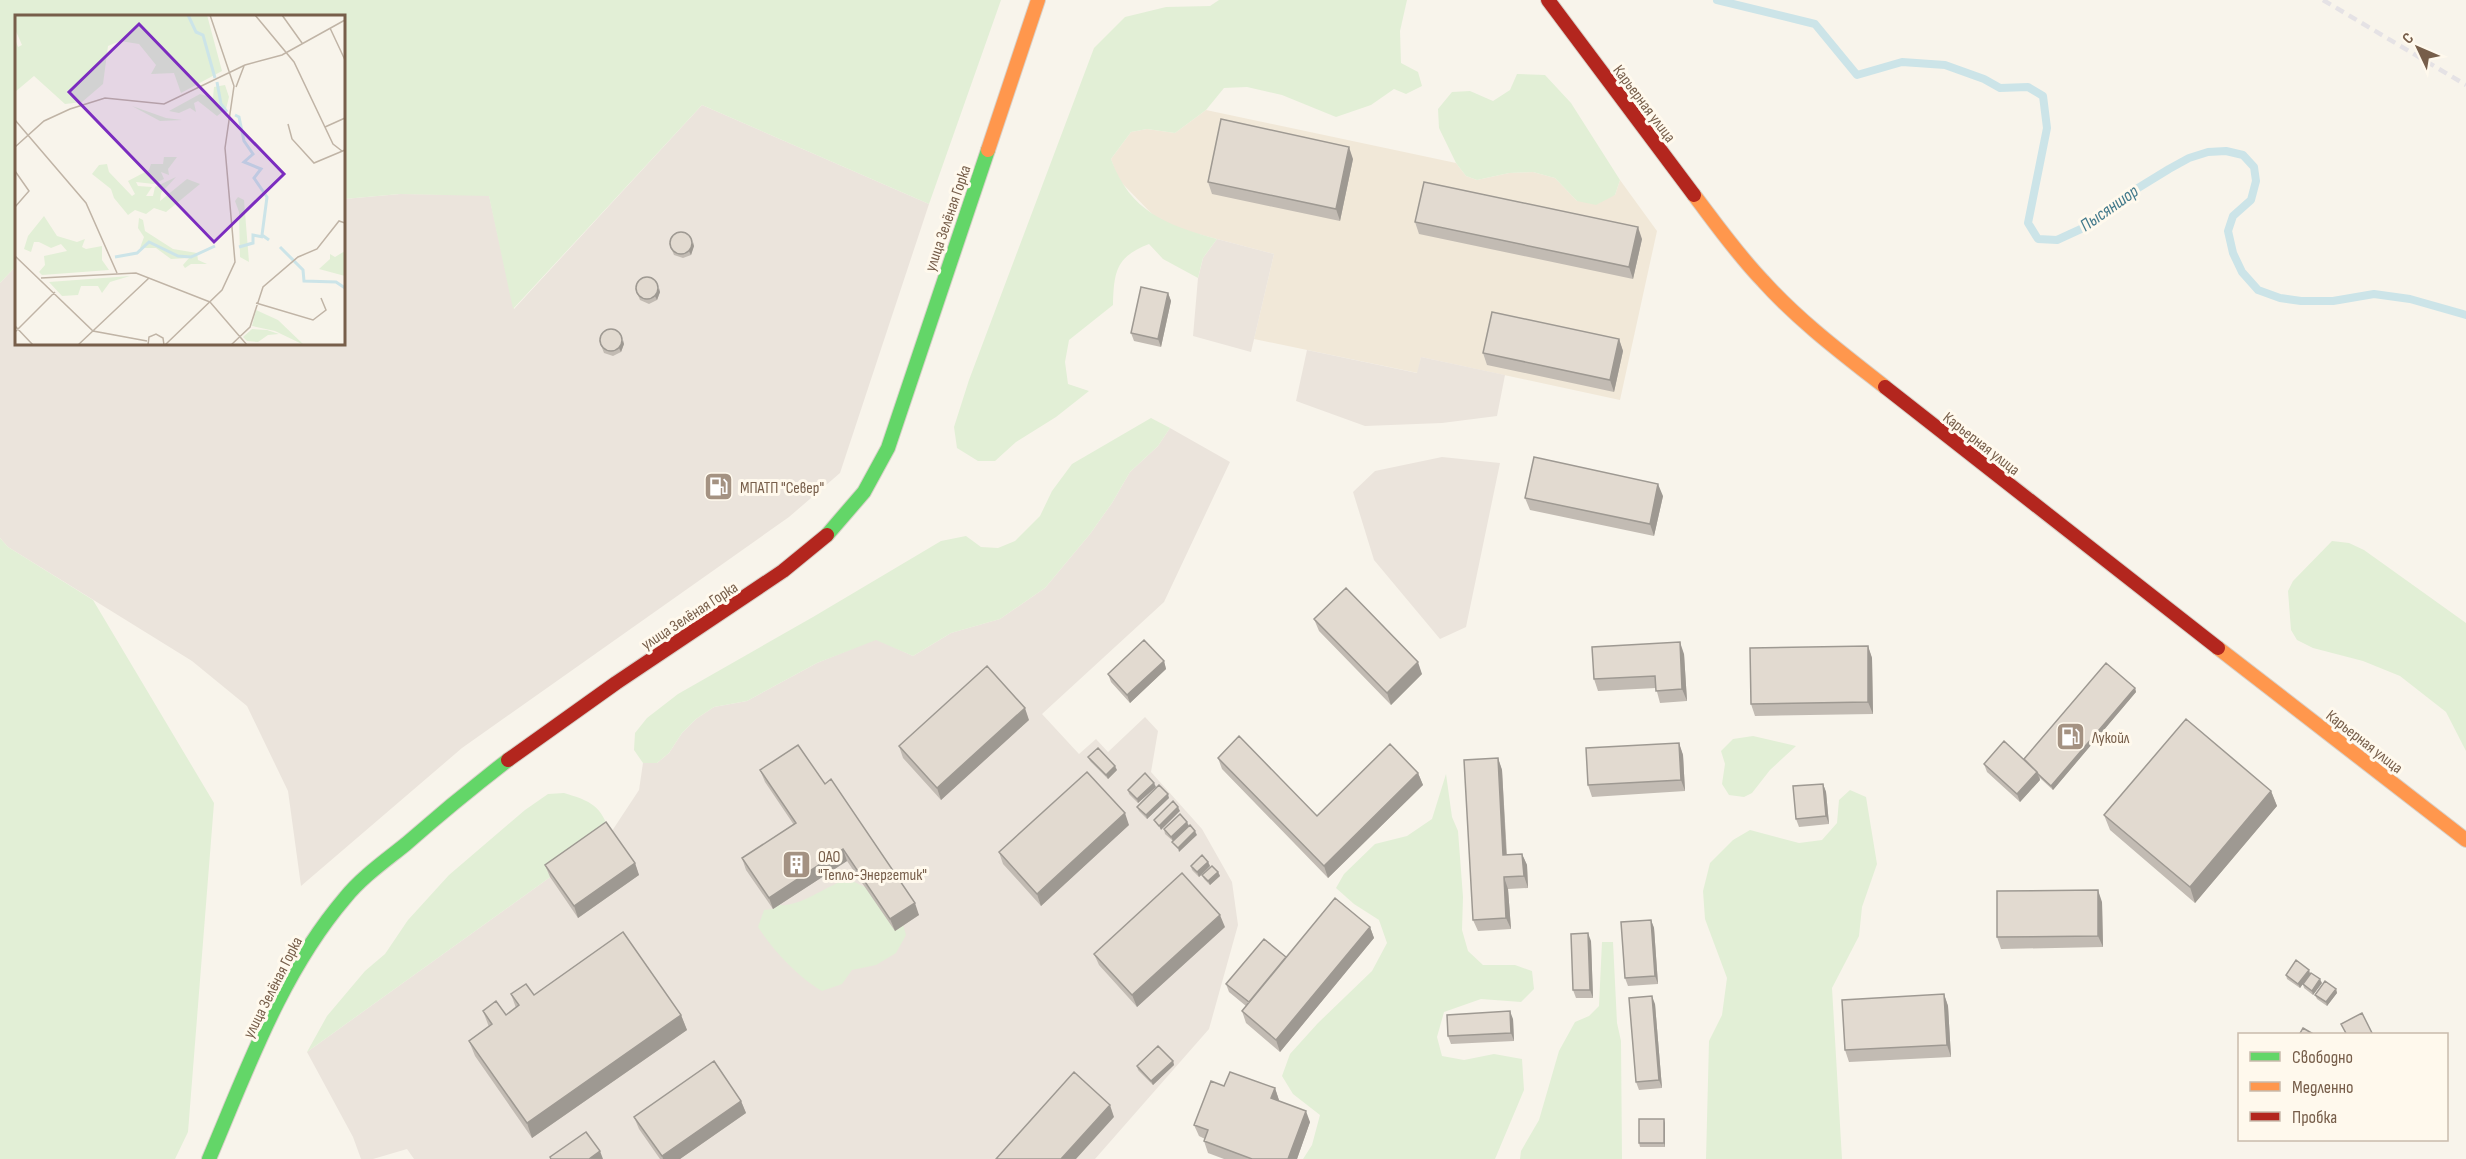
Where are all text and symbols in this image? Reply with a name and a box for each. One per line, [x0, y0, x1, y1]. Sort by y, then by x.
inset map [15, 15, 345, 345]
north arrow [2388, 18, 2448, 78]
text: С [2399, 29, 2418, 48]
street label: Карьерная улица [1609, 61, 1679, 146]
street label: улица Зелёная Горка [921, 163, 975, 274]
water label: Пысяншор [2076, 180, 2143, 236]
street label: Карьерная улица [1939, 408, 2023, 480]
fuel station icon: МПАТП "Север" [703, 471, 735, 503]
place label: МПАТП "Север" [740, 479, 824, 498]
street label: улица Зелёная Горка [638, 578, 742, 654]
street label: Карьерная улица [2322, 706, 2406, 778]
fuel station icon: Лукойл [2055, 721, 2087, 753]
place label: Лукойл [2091, 729, 2130, 748]
place label: ОАО "Тепло-Энергетик" [818, 848, 927, 885]
building icon: ОАО "Тепло-Энергетик" [781, 849, 813, 881]
street label: улица Зелёная Горка [240, 934, 307, 1042]
legend [2238, 1033, 2448, 1141]
text: Свободно [2292, 1047, 2353, 1068]
text: Медленно [2292, 1077, 2354, 1098]
text: Пробка [2292, 1107, 2337, 1128]

